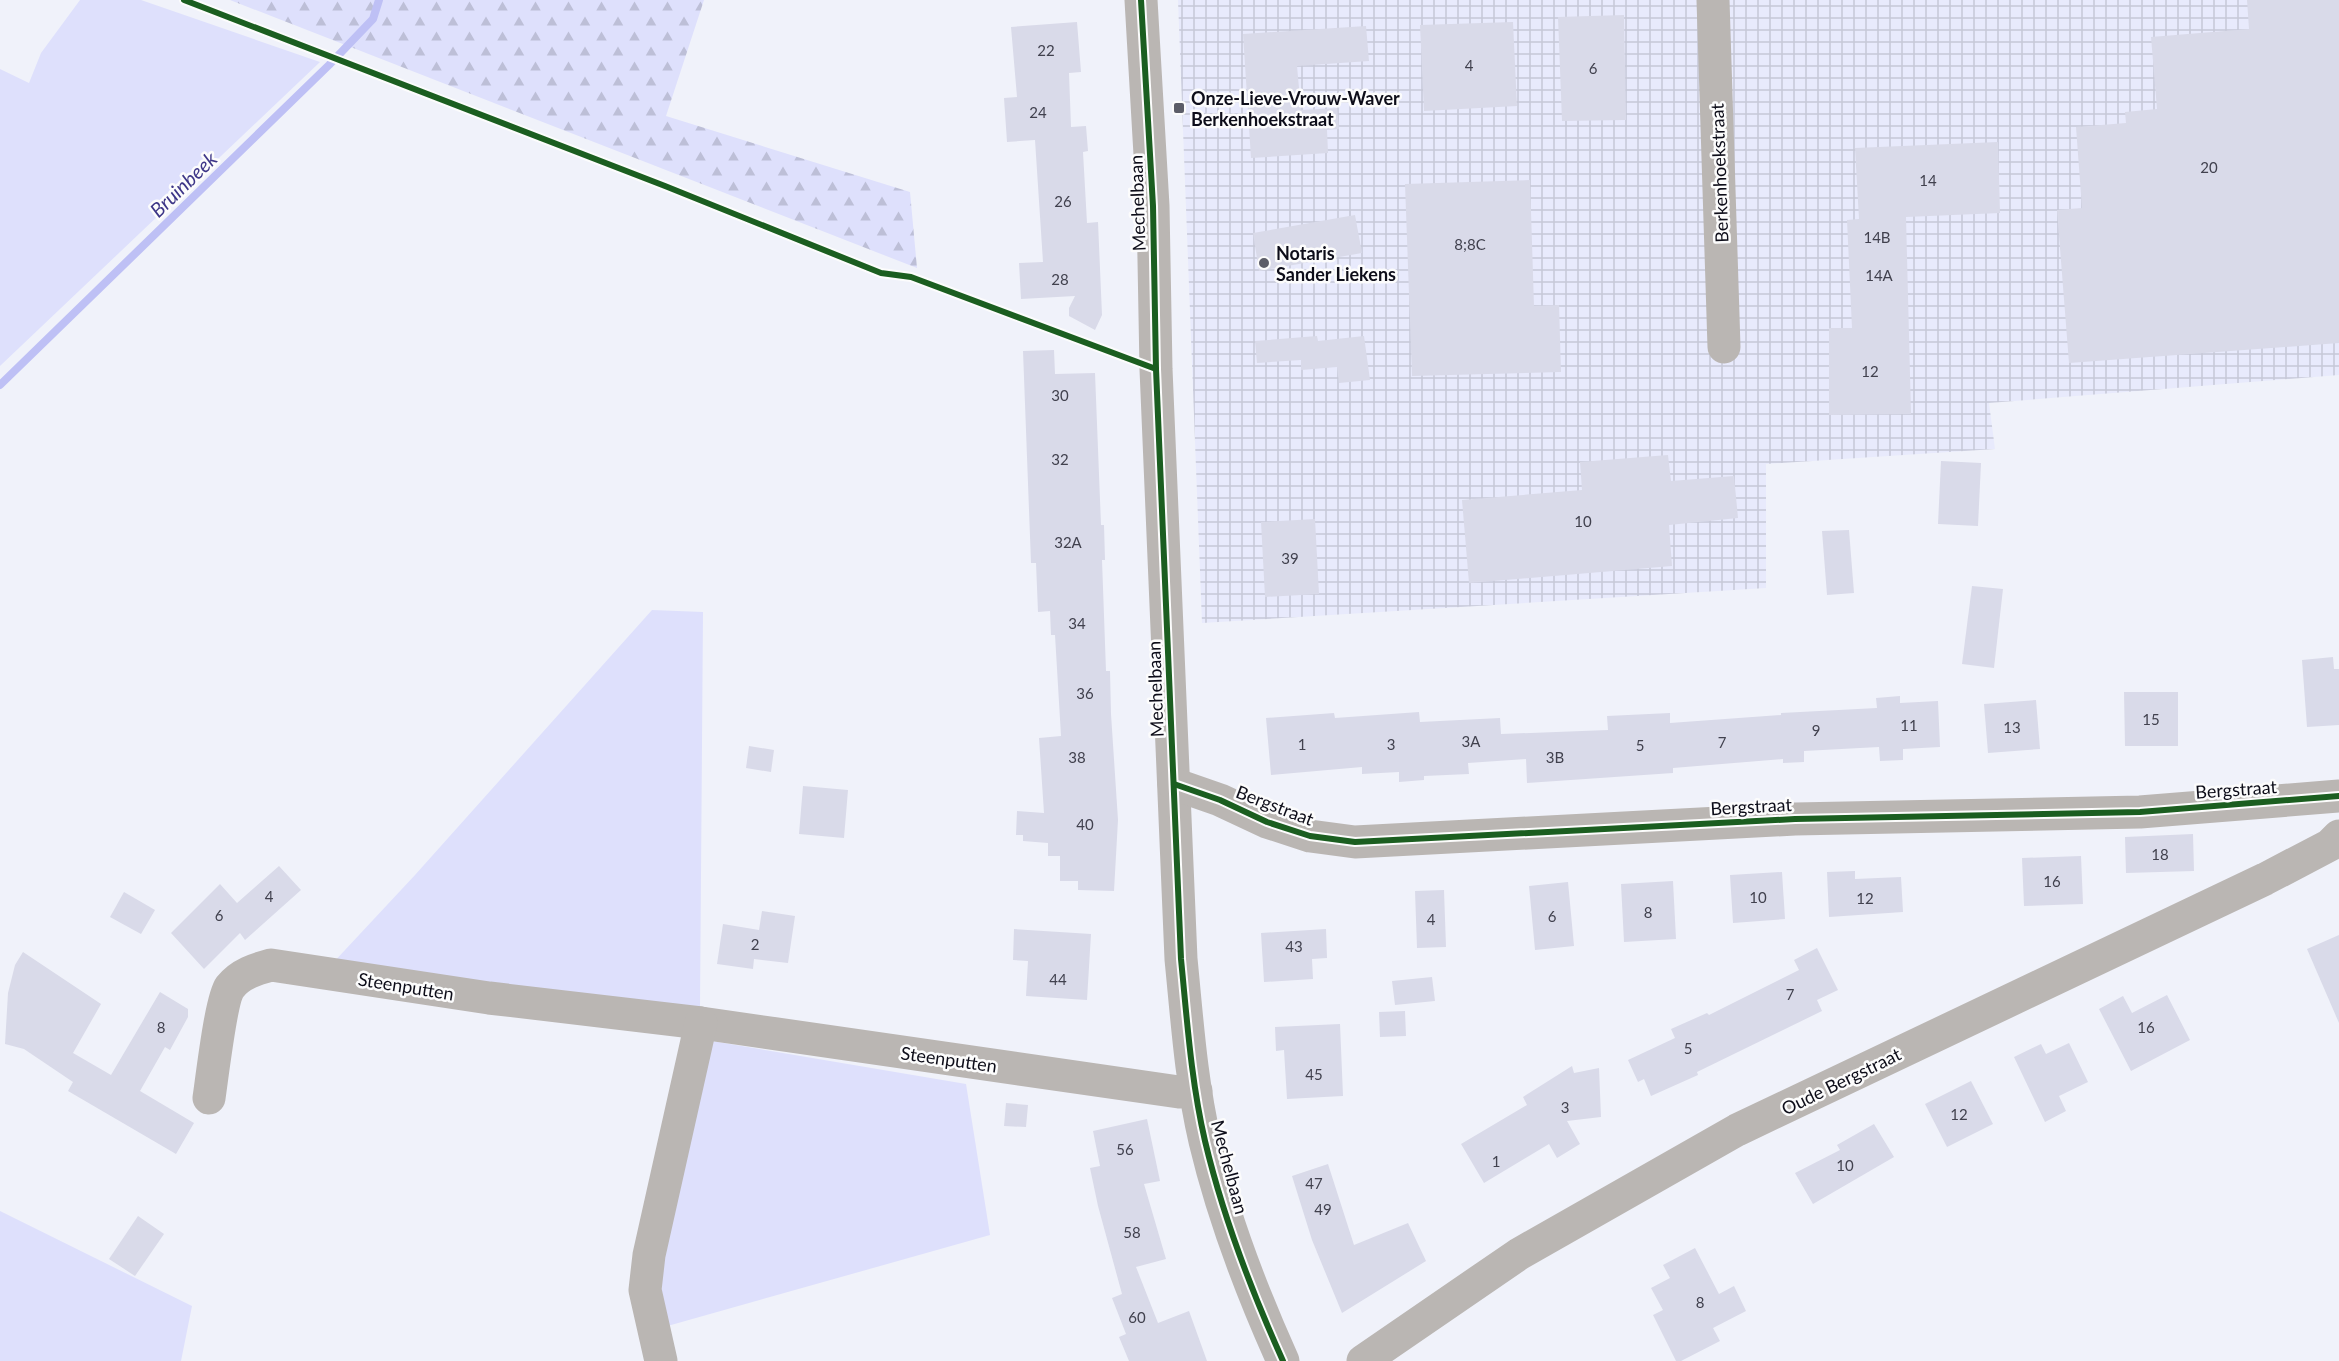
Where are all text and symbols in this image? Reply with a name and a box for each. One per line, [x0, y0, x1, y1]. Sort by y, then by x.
house number: 22 [1037, 41, 1055, 59]
house number: 4 [1465, 56, 1474, 74]
house number: 6 [1589, 59, 1598, 77]
place label: Onze-Lieve-Vrouw-Waver Berkenhoekstraat [1191, 87, 1400, 130]
marker: Onze-Lieve-Vrouw-Waver Berkenhoekstraat [1172, 101, 1186, 115]
street label: Berkenhoekstraat [1706, 102, 1732, 243]
house number: 24 [1029, 103, 1047, 121]
water label: Bruinbeek [145, 146, 222, 222]
street label: Mechelbaan [1124, 154, 1150, 252]
house number: 20 [2200, 158, 2218, 176]
house number: 14 [1919, 171, 1937, 189]
house number: 26 [1054, 192, 1072, 210]
house number: 14B [1863, 228, 1891, 246]
house number: 8;8C [1454, 235, 1486, 253]
place label: Notaris Sander Liekens [1276, 242, 1396, 285]
marker: Notaris Sander Liekens [1257, 256, 1271, 270]
house number: 14A [1865, 266, 1894, 284]
house number: 28 [1051, 270, 1069, 288]
house number: 12 [1861, 362, 1879, 380]
house number: 30 [1051, 386, 1069, 404]
house number: 32 [1051, 450, 1069, 468]
house number: 10 [1574, 512, 1592, 530]
house number: 32A [1054, 533, 1083, 551]
house number: 39 [1281, 549, 1299, 567]
house number: 34 [1068, 614, 1086, 632]
street label: Mechelbaan [1142, 640, 1168, 738]
house number: 36 [1076, 684, 1094, 702]
house number: 15 [2142, 710, 2160, 728]
house number: 11 [1900, 716, 1918, 734]
house number: 13 [2003, 718, 2021, 736]
house number: 9 [1812, 721, 1820, 739]
house number: 3A [1462, 732, 1481, 750]
house number: 7 [1718, 733, 1727, 751]
house number: 1 [1298, 735, 1306, 753]
house number: 3 [1387, 735, 1395, 753]
house number: 5 [1636, 736, 1644, 754]
house number: 38 [1068, 748, 1086, 766]
house number: 3B [1546, 748, 1564, 766]
street label: Bergstraat [2195, 775, 2278, 803]
street label: Bergstraat [1233, 780, 1318, 830]
street label: Bergstraat [1710, 793, 1793, 819]
house number: 40 [1076, 815, 1094, 833]
house number: 18 [2151, 845, 2169, 863]
house number: 16 [2043, 872, 2061, 890]
house number: 4 [265, 887, 274, 905]
house number: 10 [1749, 888, 1767, 906]
house number: 12 [1856, 889, 1874, 907]
house number: 8 [1644, 903, 1652, 921]
house number: 6 [215, 906, 224, 924]
house number: 6 [1548, 907, 1557, 925]
house number: 4 [1427, 910, 1436, 928]
house number: 2 [751, 935, 759, 953]
house number: 43 [1285, 937, 1303, 955]
street label: Steenputten [356, 968, 456, 1004]
house number: 44 [1049, 970, 1067, 988]
house number: 7 [1786, 985, 1795, 1003]
house number: 8 [157, 1018, 165, 1036]
house number: 16 [2137, 1018, 2155, 1036]
house number: 5 [1684, 1039, 1692, 1057]
street label: Steenputten [900, 1041, 998, 1077]
street label: Oude Bergstraat [1778, 1042, 1905, 1119]
house number: 45 [1305, 1065, 1323, 1083]
house number: 3 [1561, 1098, 1569, 1116]
house number: 12 [1950, 1105, 1968, 1123]
street label: Mechelbaan [1207, 1118, 1253, 1216]
house number: 56 [1116, 1140, 1134, 1158]
house number: 1 [1492, 1152, 1500, 1170]
house number: 10 [1836, 1156, 1854, 1174]
house number: 47 [1305, 1174, 1323, 1192]
house number: 49 [1314, 1200, 1332, 1218]
house number: 58 [1123, 1223, 1141, 1241]
house number: 8 [1696, 1293, 1704, 1311]
house number: 60 [1128, 1308, 1146, 1326]

